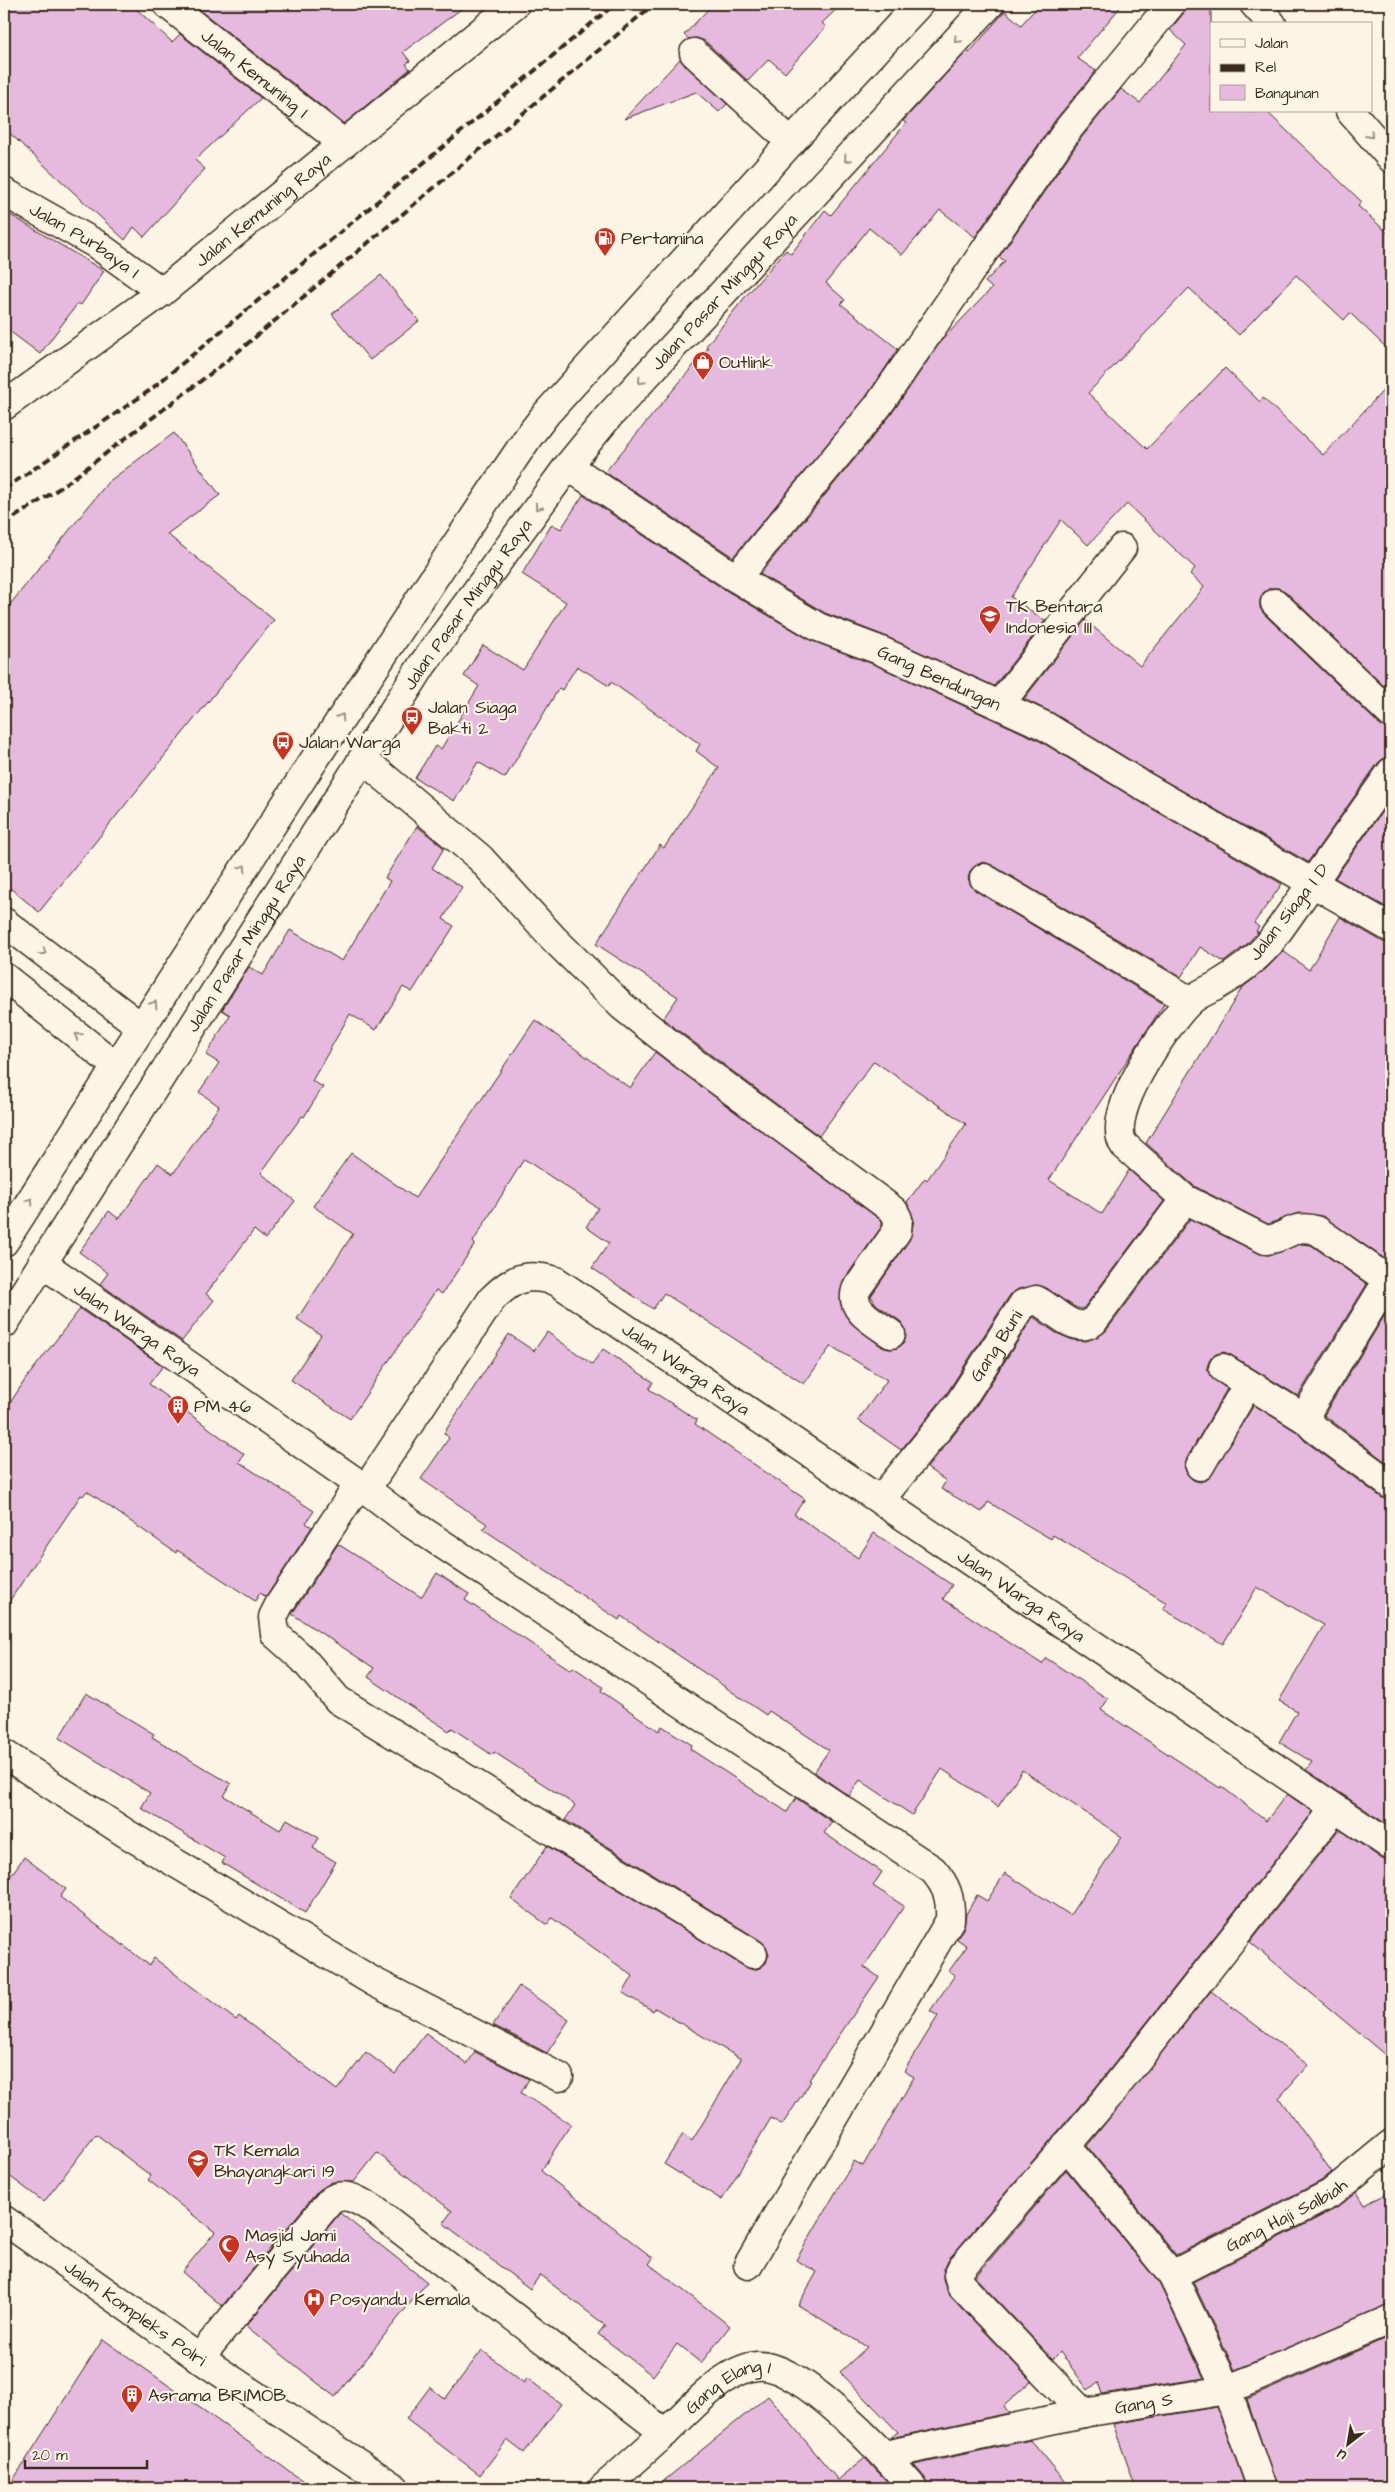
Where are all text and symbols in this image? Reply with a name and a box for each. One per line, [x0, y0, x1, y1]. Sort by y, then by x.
legend [1210, 22, 1372, 112]
street label: Jalan Kemuning I [196, 23, 314, 124]
text: Jalan [1255, 33, 1289, 54]
one-way arrow [954, 34, 963, 43]
text: Rel [1255, 57, 1276, 78]
text: Bangunan [1255, 83, 1319, 105]
one-way arrow [1365, 129, 1374, 138]
street label: Jalan Kemuning Raya [189, 147, 336, 273]
one-way arrow [843, 153, 852, 162]
street label: Jalan Purbaya I [25, 196, 145, 284]
street label: Jalan Pasar Minggu Raya [645, 208, 803, 376]
fuel station icon: Pertamina [593, 226, 617, 257]
place label: Pertamina [621, 226, 703, 251]
shop icon: Outlink [691, 350, 715, 381]
place label: Outlink [719, 350, 773, 375]
one-way arrow [638, 375, 647, 384]
one-way arrow [536, 501, 544, 510]
street label: Jalan Pasar Minggu Raya [397, 514, 538, 695]
place label: TK Bentara Indonesia III [1006, 594, 1102, 640]
school or university icon: TK Bentara Indonesia III [978, 604, 1002, 635]
street label: Gang Bendungan [873, 638, 1005, 717]
place label: Jalan Siaga Bakti 2 [428, 695, 517, 741]
bus stop icon: Jalan Siaga Bakti 2 [400, 705, 424, 736]
one-way arrow [335, 713, 344, 723]
bus stop icon: Jalan Warga [271, 730, 295, 761]
place label: Jalan Warga [299, 730, 400, 756]
street label: Jalan Pasar Minggu Raya [180, 850, 311, 1037]
street label: Jalan Siaga I D [1243, 858, 1336, 967]
one-way arrow [237, 864, 246, 874]
one-way arrow [37, 946, 47, 955]
one-way arrow [148, 1001, 158, 1010]
one-way arrow [74, 1033, 84, 1042]
one-way arrow [24, 1197, 33, 1206]
street label: Jalan Warga Raya [69, 1276, 206, 1382]
street label: Gang Buni [964, 1305, 1029, 1386]
street label: Jalan Warga Raya [617, 1317, 755, 1421]
building icon: PM 46 [166, 1394, 190, 1425]
place label: PM 46 [194, 1394, 251, 1419]
street label: Jalan Warga Raya [952, 1544, 1090, 1648]
place label: TK Kemala Bhayangkari 19 [214, 2138, 335, 2185]
school or university icon: TK Kemala Bhayangkari 19 [186, 2148, 210, 2179]
street label: Gang Haji Salbiah [1221, 2172, 1353, 2258]
place label: Masjid Jami Asy Syuhada [245, 2223, 350, 2270]
mosque icon: Masjid Jami Asy Syuhada [217, 2233, 241, 2264]
street label: Jalan Kompleks Polri [59, 2254, 212, 2372]
hospital icon: Posyandu Kemala [302, 2287, 326, 2318]
place label: Posyandu Kemala [330, 2287, 470, 2313]
street label: Gang Elang I [679, 2353, 774, 2420]
building icon: Asrama BRIMOB [120, 2383, 144, 2414]
place label: Asrama BRIMOB [148, 2383, 286, 2408]
street label: Gang S [1113, 2386, 1175, 2420]
north arrow [1322, 2420, 1372, 2470]
scale bar [25, 2437, 148, 2469]
text: U [1333, 2444, 1350, 2465]
text: 20 m [32, 2445, 68, 2466]

